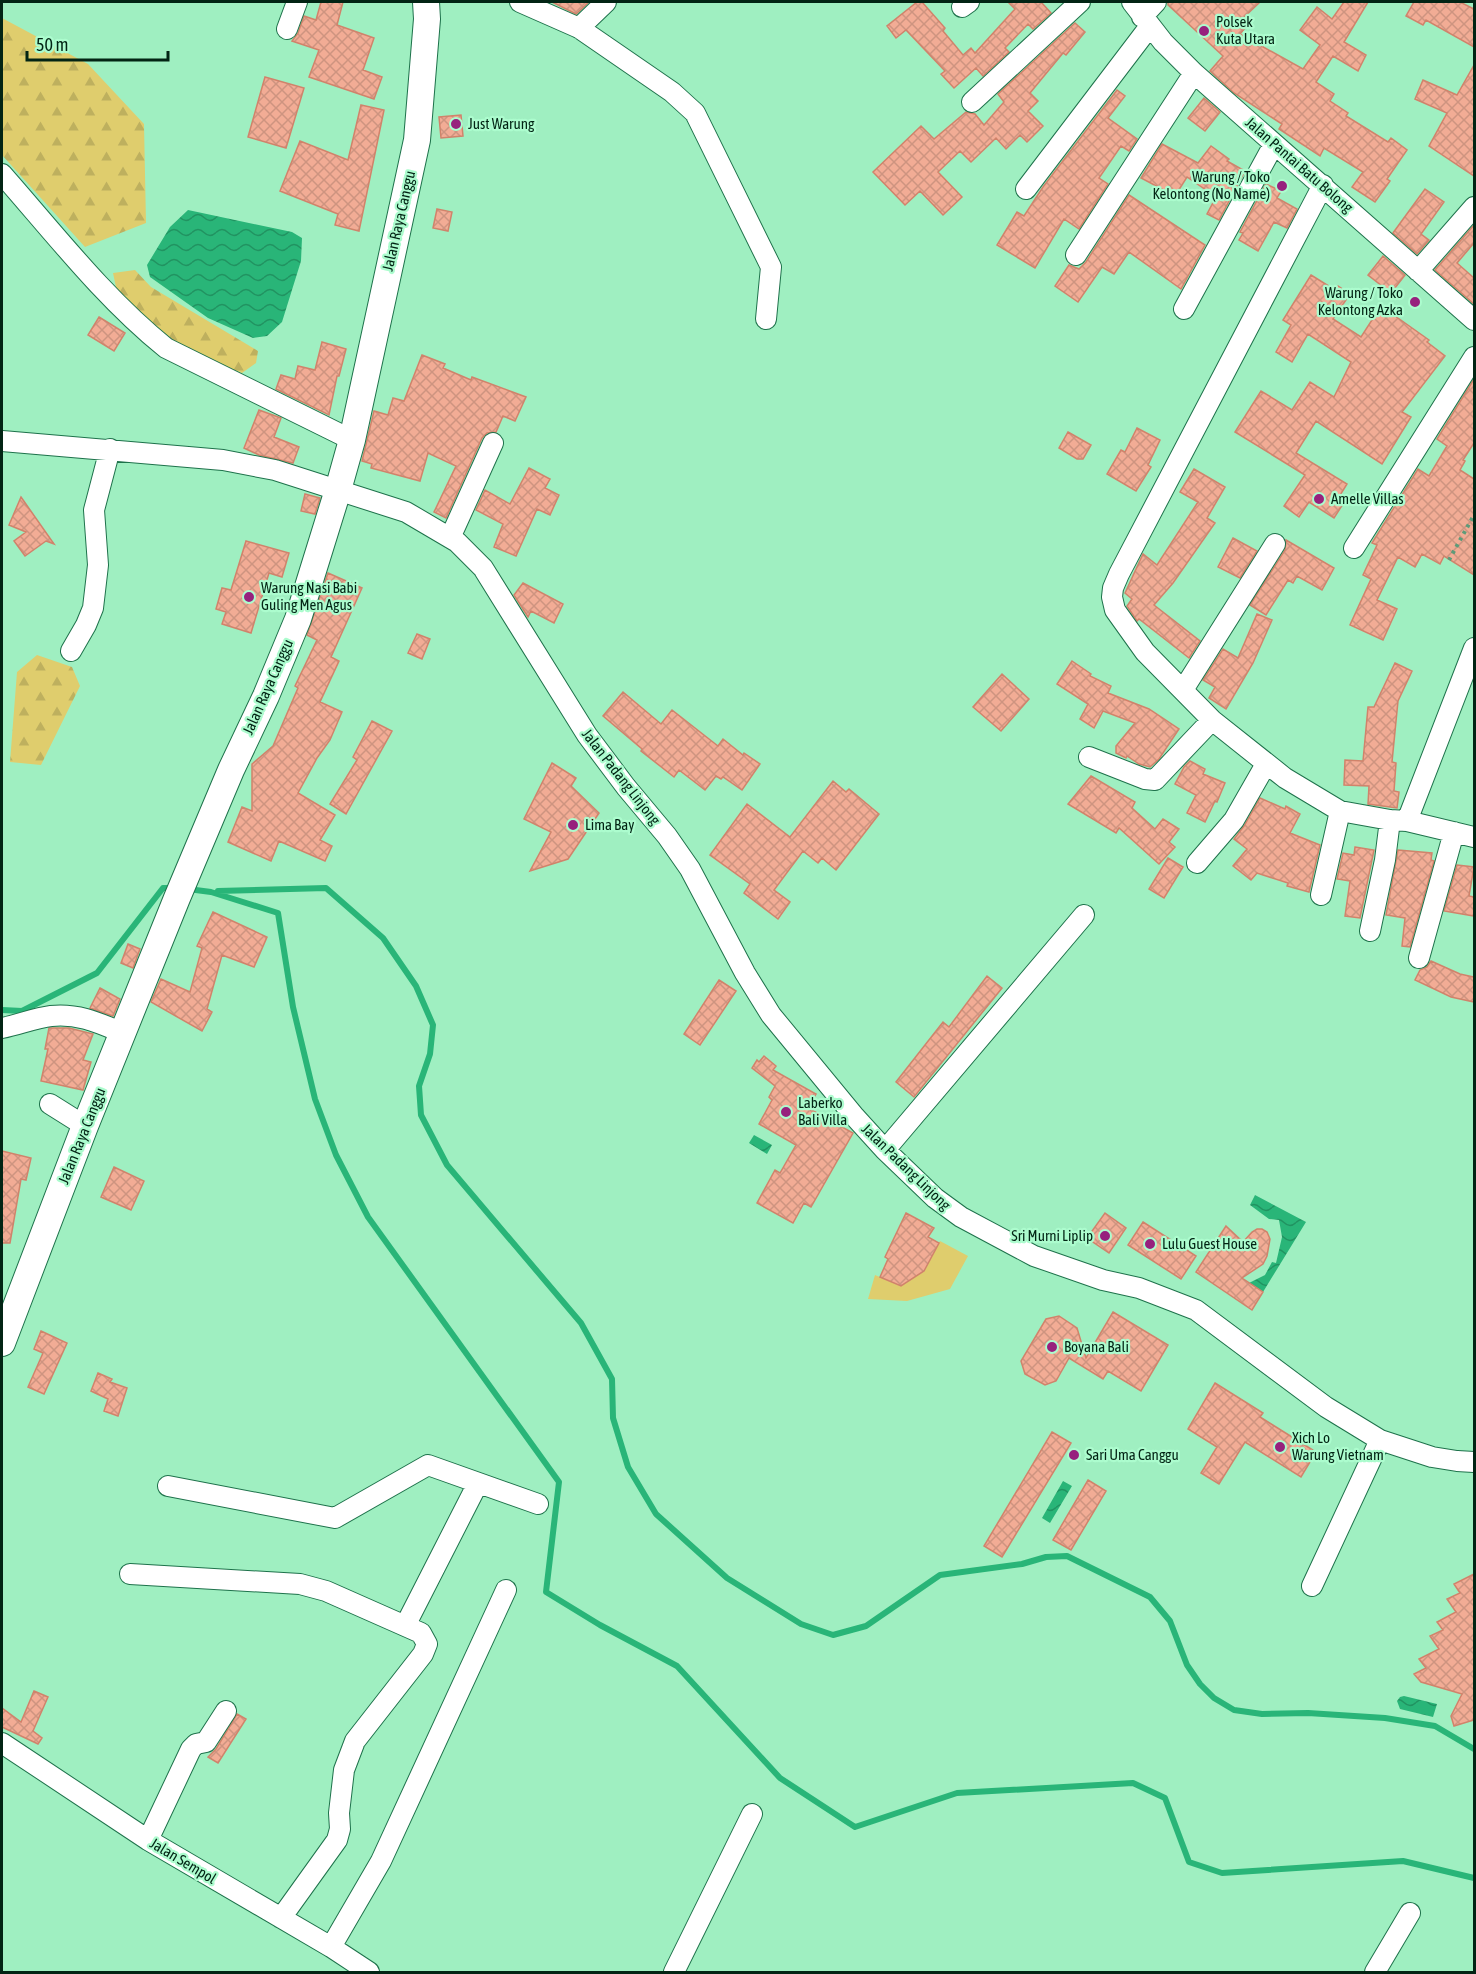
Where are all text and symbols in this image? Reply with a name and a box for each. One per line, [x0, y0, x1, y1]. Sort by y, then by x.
place label: Polsek Kuta Utara [1216, 13, 1275, 47]
scale bar [27, 24, 168, 62]
marker: Polsek Kuta Utara [1197, 24, 1211, 38]
text: 50 m [36, 34, 68, 55]
street label: Jalan Pantai Batu Bolong [1242, 113, 1357, 216]
place label: Just Warung [468, 115, 535, 132]
marker: Just Warung [449, 117, 463, 131]
place label: Warung / Toko Kelontong (No Name) [1152, 168, 1270, 202]
street label: Jalan Raya Canggu [379, 169, 418, 273]
marker: Warung / Toko Kelontong (No Name) [1275, 179, 1289, 193]
place label: Warung / Toko Kelontong Azka [1318, 284, 1403, 318]
marker: Warung / Toko Kelontong Azka [1408, 295, 1422, 309]
place label: Amelle Villas [1331, 490, 1404, 507]
marker: Amelle Villas [1312, 492, 1326, 506]
place label: Warung Nasi Babi Guling Men Agus [261, 579, 357, 613]
marker: Warung Nasi Babi Guling Men Agus [242, 590, 256, 604]
street label: Jalan Raya Canggu [239, 637, 296, 737]
street label: Jalan Padang Linjong [579, 725, 664, 828]
place label: Lima Bay [585, 816, 634, 833]
marker: Lima Bay [566, 818, 580, 832]
street label: Jalan Raya Canggu [54, 1085, 109, 1186]
place label: Laberko Bali Villa [798, 1094, 847, 1128]
marker: Laberko Bali Villa [779, 1105, 793, 1119]
street label: Jalan Padang Linjong [858, 1120, 955, 1214]
place label: Sri Murni Liplip [1011, 1227, 1093, 1244]
marker: Sri Murni Liplip [1098, 1229, 1112, 1243]
place label: Lulu Guest House [1162, 1235, 1257, 1252]
marker: Lulu Guest House [1143, 1237, 1157, 1251]
place label: Boyana Bali [1064, 1338, 1129, 1355]
marker: Boyana Bali [1045, 1340, 1059, 1354]
place label: Xich Lo Warung Vietnam [1292, 1429, 1384, 1463]
marker: Xich Lo Warung Vietnam [1273, 1440, 1287, 1454]
place label: Sari Uma Canggu [1086, 1446, 1179, 1463]
marker: Sari Uma Canggu [1067, 1448, 1081, 1462]
street label: Jalan Sempol [147, 1834, 219, 1887]

